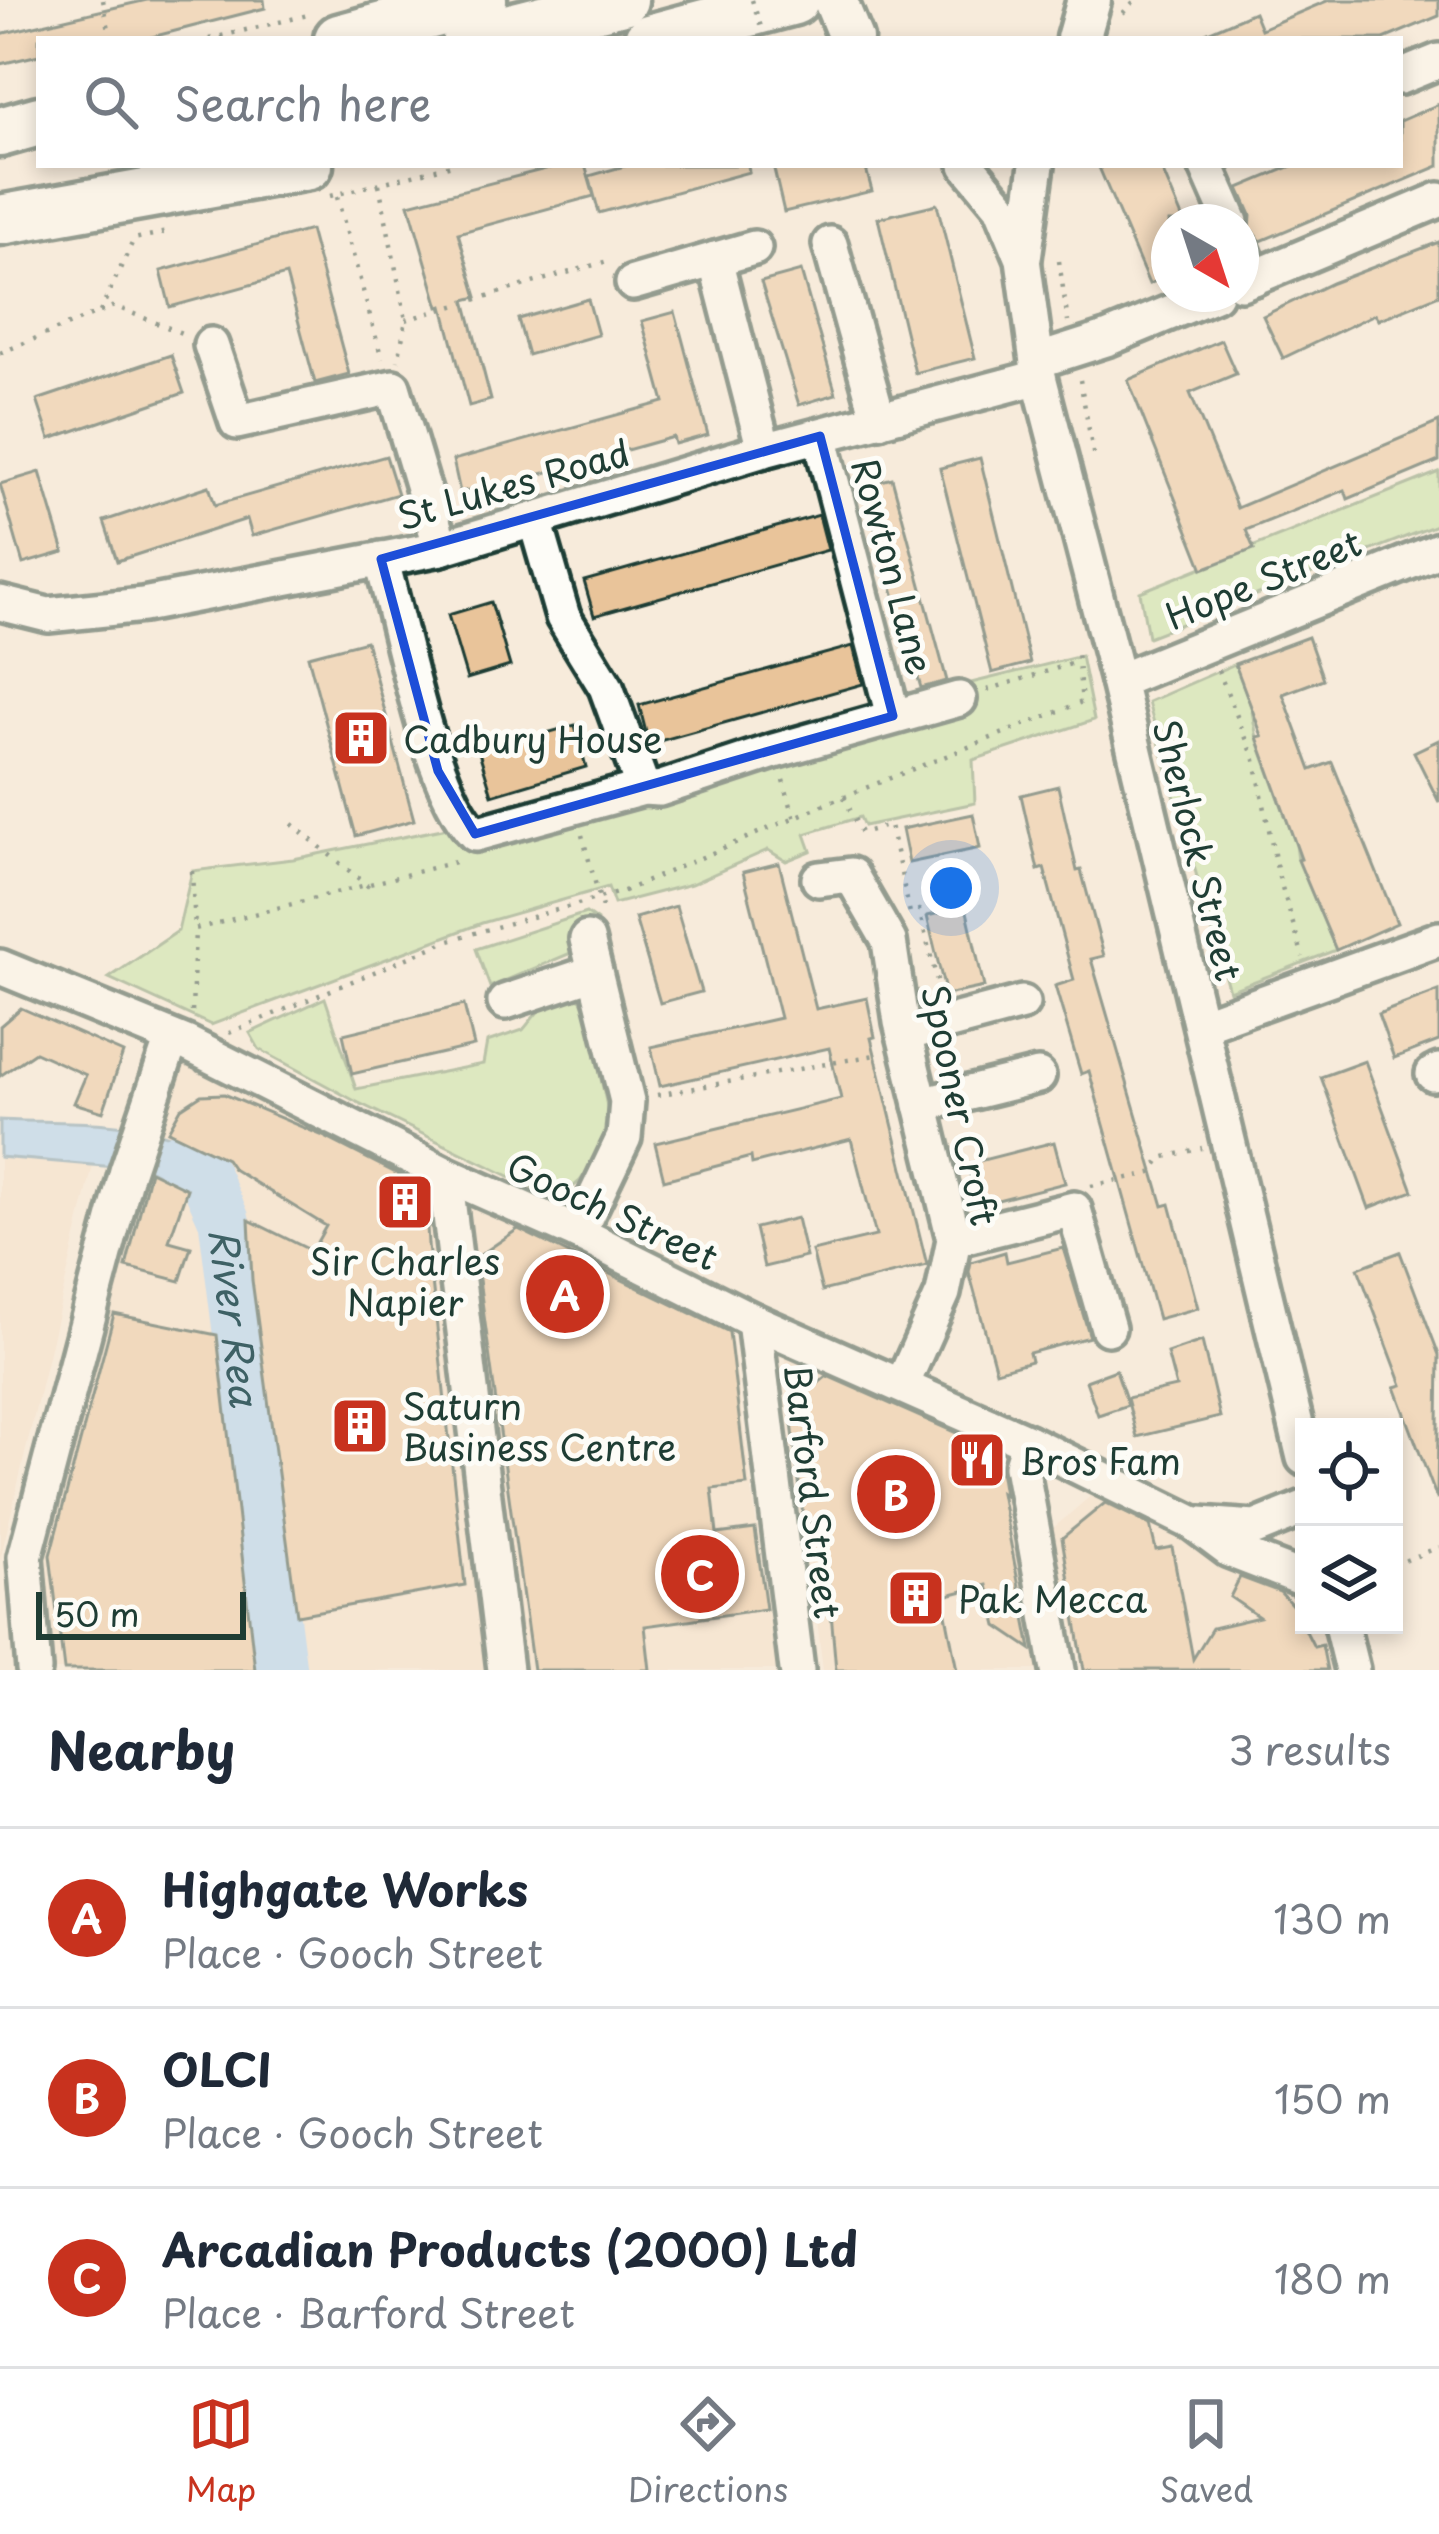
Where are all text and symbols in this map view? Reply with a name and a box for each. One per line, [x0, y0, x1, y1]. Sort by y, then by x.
search box [36, 36, 1403, 168]
text: Search here [174, 68, 431, 136]
icon: search [78, 69, 144, 135]
north arrow [1151, 204, 1259, 312]
street label: St Lukes Road [391, 424, 635, 542]
street label: Rowton Lane [839, 452, 949, 680]
street label: Hope Street [1157, 514, 1369, 642]
building icon: Cadbury House [330, 707, 392, 769]
place label: Cadbury House [403, 711, 663, 765]
street label: Sherlock Street [1141, 714, 1257, 986]
your location [921, 858, 981, 918]
street label: Spooner Croft [909, 980, 1013, 1230]
street label: Gooch Street [498, 1137, 728, 1283]
building icon: Sir Charles Napier [374, 1171, 436, 1233]
water label: River Rea [196, 1224, 277, 1411]
place label: Sir Charles Napier [310, 1233, 500, 1328]
pin: A [526, 1249, 604, 1339]
street label: Barford Street [772, 1360, 856, 1622]
place label: Saturn Business Centre [402, 1378, 676, 1473]
building icon: Saturn Business Centre [329, 1395, 391, 1457]
map controls [1295, 1418, 1403, 1634]
button: locate [1295, 1418, 1403, 1526]
restaurant icon: Bros Fam [946, 1429, 1008, 1491]
place label: Bros Fam [1019, 1433, 1181, 1487]
pin: B [857, 1449, 935, 1539]
button: layers [1295, 1526, 1403, 1634]
pin: C [661, 1529, 739, 1619]
building icon: Pak Mecca [885, 1567, 947, 1629]
place label: Pak Mecca [958, 1571, 1148, 1625]
scale bar [36, 1586, 246, 1639]
text: 50 m [54, 1588, 140, 1638]
text: Nearby [48, 1710, 235, 1787]
text: 3 results [1228, 1719, 1391, 1778]
text: Highgate Works [162, 1854, 528, 1922]
text: A [72, 1888, 102, 1947]
text: 130 m [1273, 1888, 1391, 1947]
text: Place · Gooch Street [162, 1922, 543, 1981]
text: OLCI [162, 2034, 272, 2102]
text: B [74, 2068, 100, 2127]
text: 150 m [1274, 2068, 1391, 2127]
text: Place · Gooch Street [162, 2102, 543, 2161]
text: Arcadian Products (2000) Ltd [162, 2214, 858, 2282]
text: C [72, 2248, 102, 2307]
text: 180 m [1274, 2248, 1391, 2307]
text: Place · Barford Street [162, 2282, 575, 2341]
tab: Map [186, 2391, 256, 2513]
tab: Directions [628, 2391, 788, 2513]
tab: Saved [1160, 2391, 1253, 2513]

